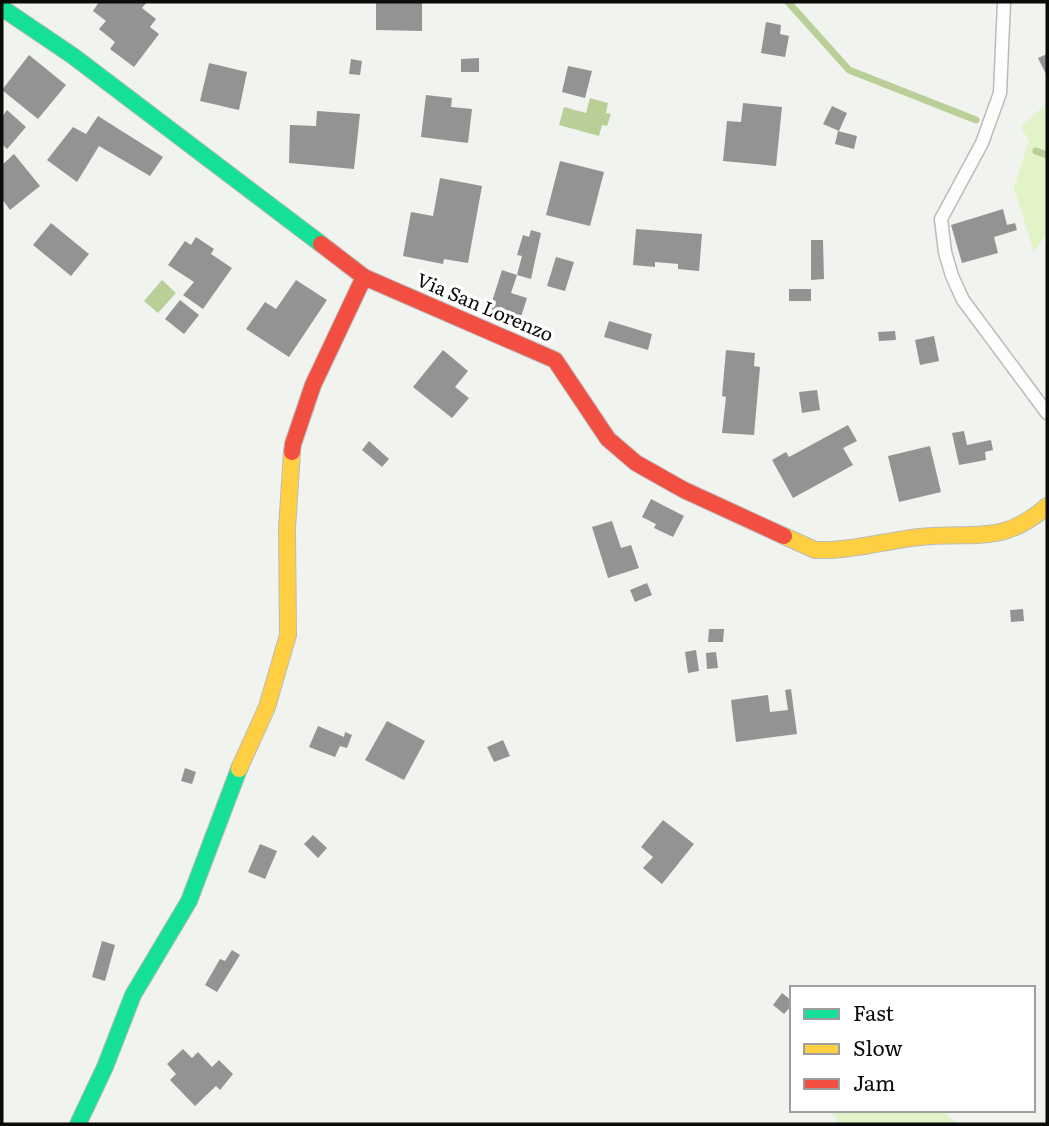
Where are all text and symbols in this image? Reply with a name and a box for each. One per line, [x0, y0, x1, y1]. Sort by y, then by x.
street label: Via San Lorenzo [413, 265, 558, 348]
legend [790, 986, 1035, 1112]
text: Fast [853, 996, 894, 1027]
text: Slow [853, 1031, 903, 1062]
text: Jam [853, 1066, 895, 1097]

